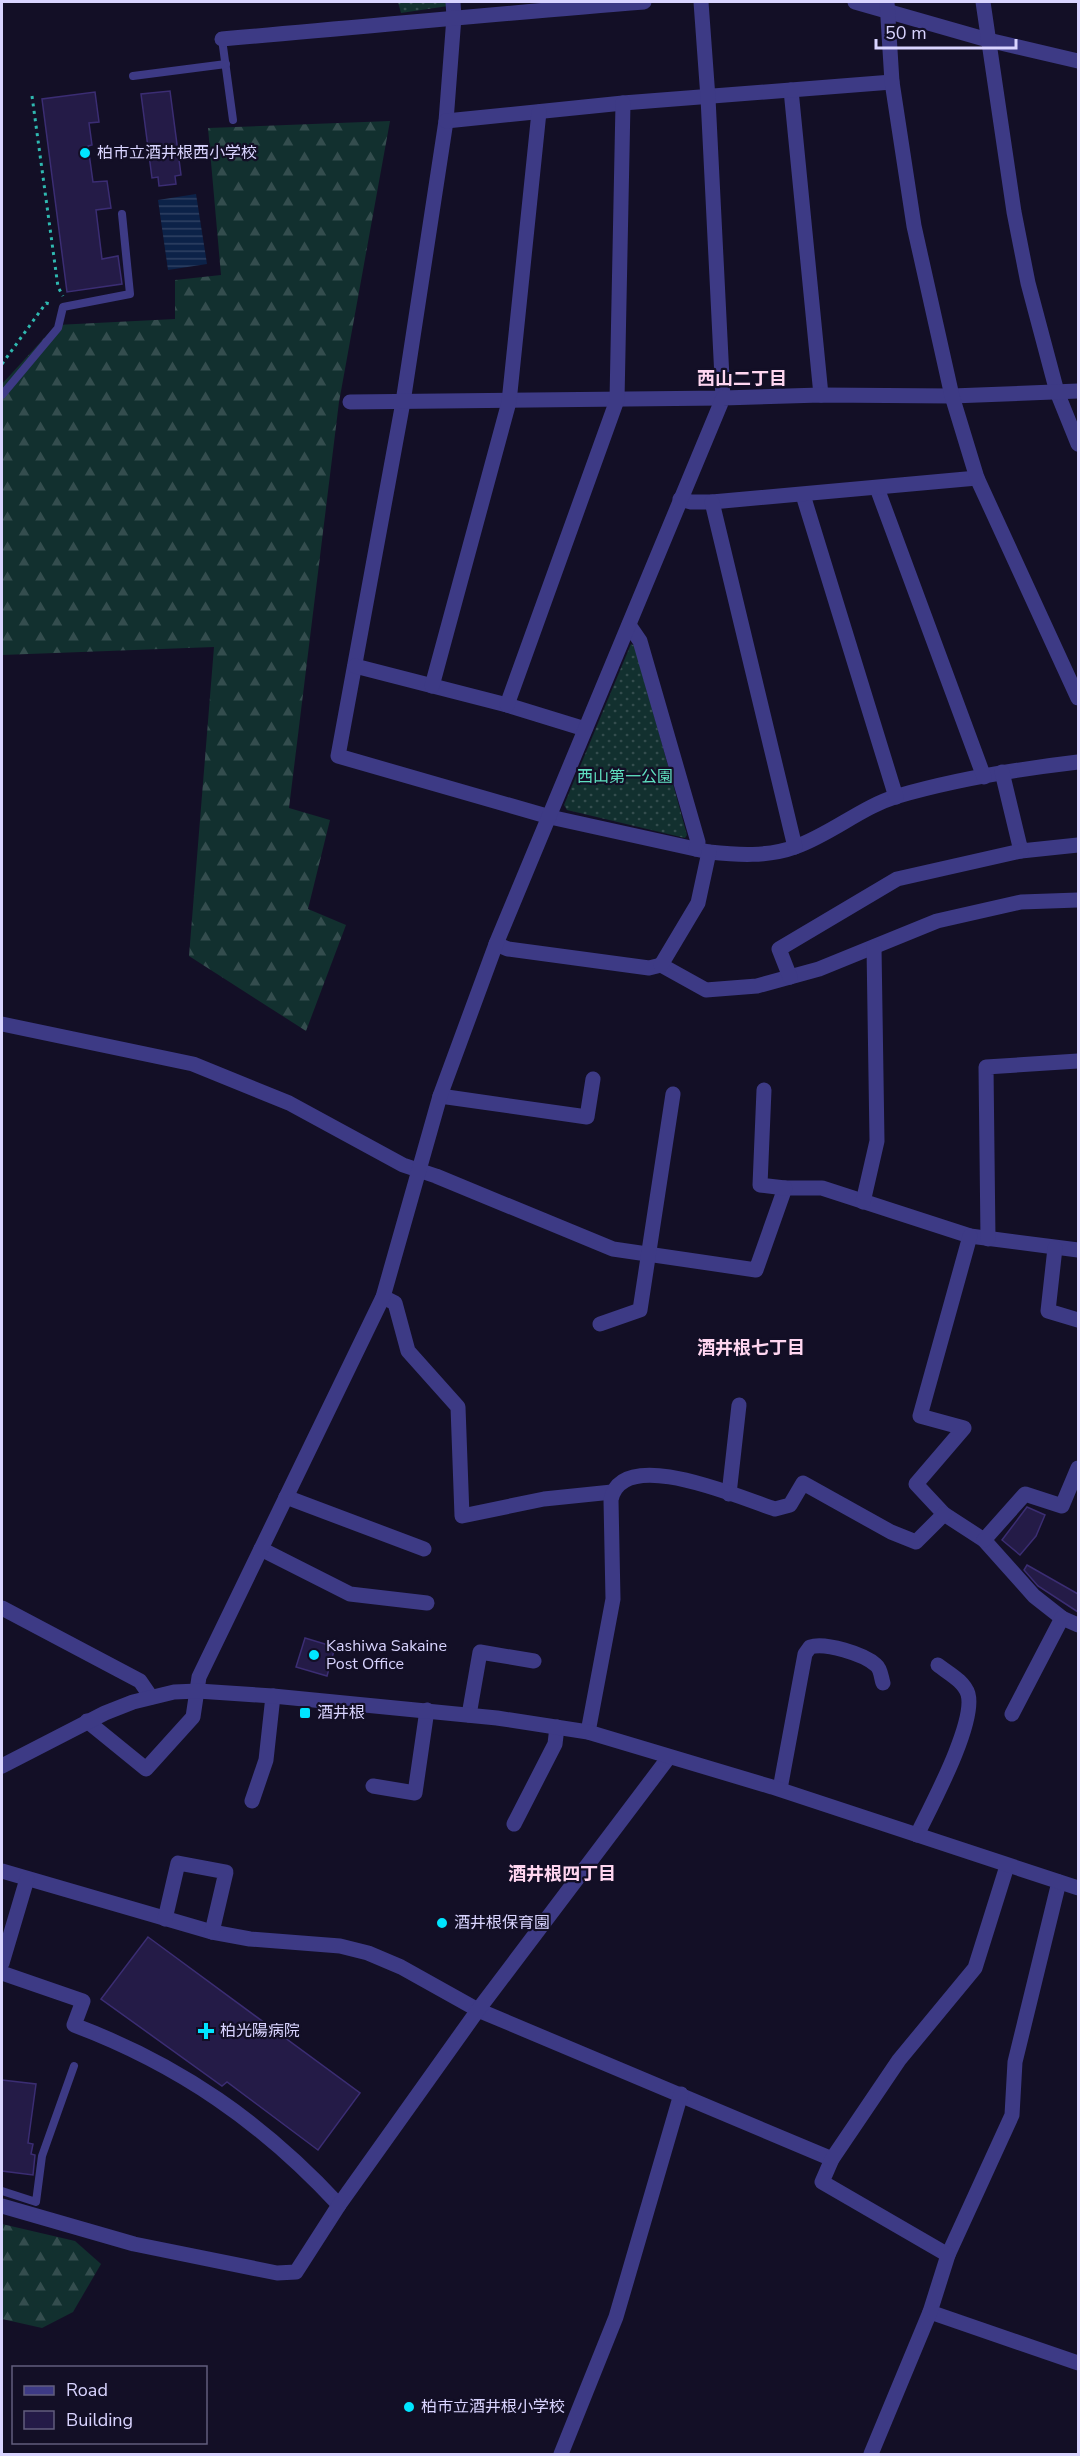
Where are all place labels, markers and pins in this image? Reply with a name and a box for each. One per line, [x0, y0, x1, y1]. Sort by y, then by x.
place label: 柏市立酒井根西小学校 [97, 142, 257, 164]
marker: 柏市立酒井根西小学校 [78, 146, 92, 160]
place label: Kashiwa Sakaine Post Office [326, 1635, 447, 1675]
marker: Kashiwa Sakaine Post Office [307, 1648, 321, 1662]
place label: 酒井根 [317, 1702, 365, 1724]
marker: 酒井根 [298, 1706, 312, 1720]
place label: 酒井根保育園 [454, 1912, 550, 1934]
marker: 酒井根保育園 [435, 1916, 449, 1930]
place label: 柏光陽病院 [220, 2020, 300, 2042]
marker: 柏光陽病院 [197, 2022, 215, 2040]
place label: 柏市立酒井根小学校 [421, 2396, 565, 2418]
marker: 柏市立酒井根小学校 [402, 2400, 416, 2414]

